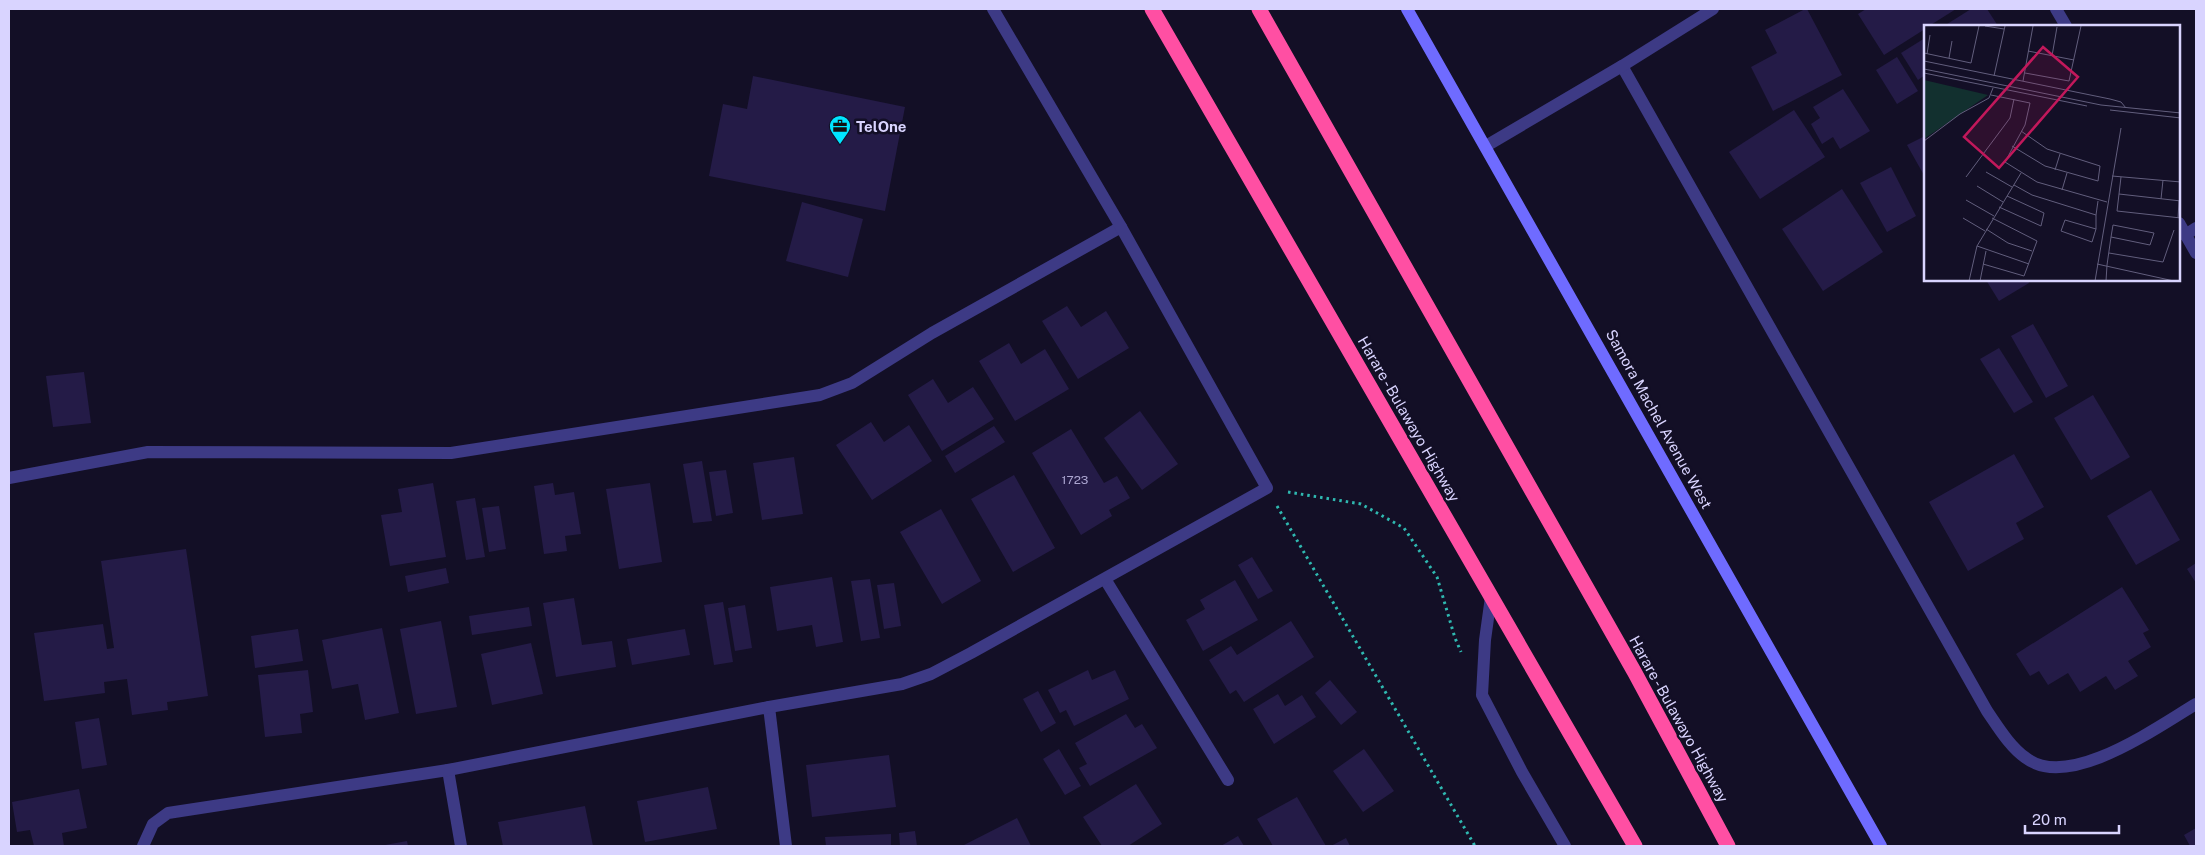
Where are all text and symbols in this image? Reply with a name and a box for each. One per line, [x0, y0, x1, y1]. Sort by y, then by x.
inset map [1924, 25, 2180, 281]
office icon: TelOne [828, 114, 852, 145]
place label: TelOne [856, 118, 906, 135]
street label: Samora Machel Avenue West [1603, 326, 1716, 512]
street label: Harare - Bulawayo Highway [1355, 333, 1463, 505]
house number: 1723 [1062, 473, 1088, 487]
street label: Harare - Bulawayo Highway [1626, 633, 1732, 805]
scale bar [2025, 802, 2119, 834]
text: 20 m [2032, 811, 2067, 828]

